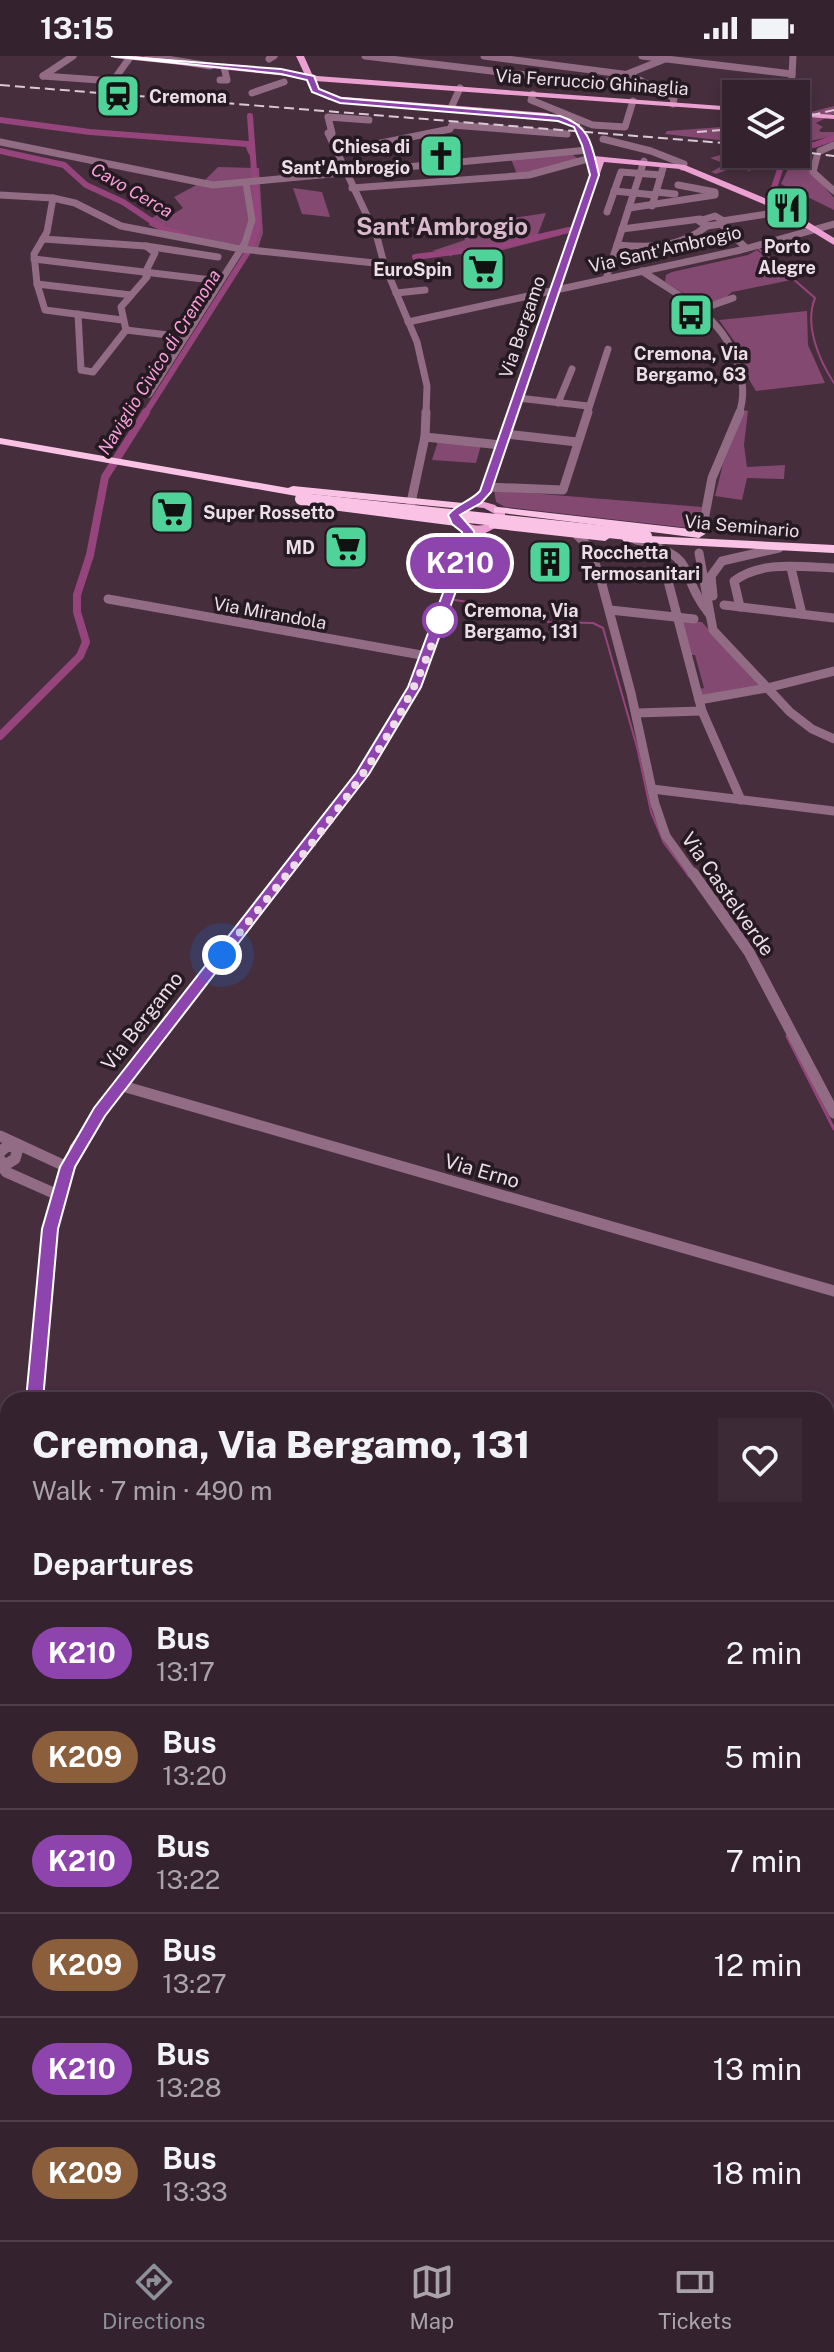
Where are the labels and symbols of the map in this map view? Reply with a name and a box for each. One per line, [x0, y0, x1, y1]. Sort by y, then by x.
street label: Via Ferruccio Ghinaglia [495, 65, 689, 99]
station icon: Cremona [94, 72, 142, 120]
place label: Cremona [149, 86, 227, 107]
church icon: Chiesa di Sant'Ambrogio [417, 132, 465, 180]
place label: Chiesa di Sant'Ambrogio [281, 136, 410, 178]
water label: Cavo Cerca [87, 158, 177, 222]
restaurant icon: Porto Alegre [763, 184, 811, 232]
district label: Sant'Ambrogio [356, 212, 528, 240]
street label: Via Sant'Ambrogio [587, 221, 743, 277]
place label: Porto Alegre [758, 236, 816, 278]
supermarket icon: EuroSpin [459, 245, 507, 293]
place label: EuroSpin [373, 259, 452, 280]
water label: Naviglio Civico di Cremona [93, 266, 225, 458]
street label: Via Bergamo [495, 273, 549, 381]
bus stop icon: Cremona, Via Bergamo, 63 [667, 291, 715, 339]
place label: Cremona, Via Bergamo, 63 [634, 343, 748, 385]
supermarket icon: Super Rossetto [148, 488, 196, 536]
place label: Super Rossetto [203, 502, 335, 523]
street label: Via Seminario [684, 511, 800, 541]
supermarket icon: MD [322, 523, 370, 571]
place label: MD [286, 537, 315, 558]
line badge: K210 [404, 537, 516, 589]
building icon: Rocchetta Termosanitari [526, 538, 574, 586]
place label: Rocchetta Termosanitari [581, 542, 700, 584]
street label: Via Mirandola [212, 593, 328, 633]
place label: Cremona, Via Bergamo, 131 [464, 600, 578, 642]
marker: Cremona, Via Bergamo, 131 [423, 603, 457, 637]
street label: Via Castelverde [676, 828, 780, 960]
your location [202, 935, 242, 975]
street label: Via Bergamo [96, 967, 188, 1075]
street label: Via Erno [442, 1149, 522, 1193]

